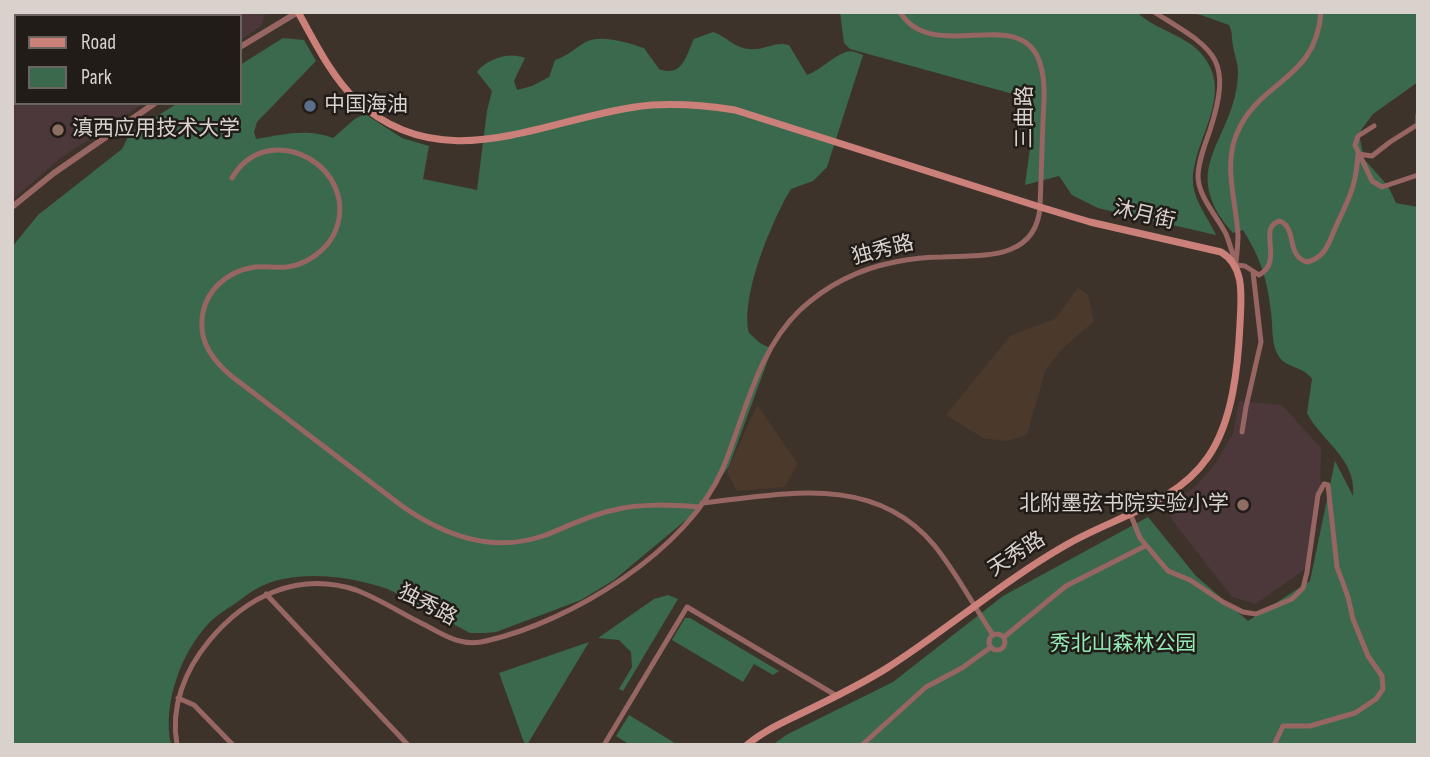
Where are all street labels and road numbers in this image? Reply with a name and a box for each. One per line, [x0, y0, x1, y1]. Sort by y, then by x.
street label: 三曲路 [1013, 86, 1039, 148]
street label: 沐月街 [1110, 197, 1178, 235]
street label: 独秀路 [849, 231, 917, 271]
street label: 天秀路 [984, 527, 1050, 583]
street label: 独秀路 [393, 580, 461, 632]

